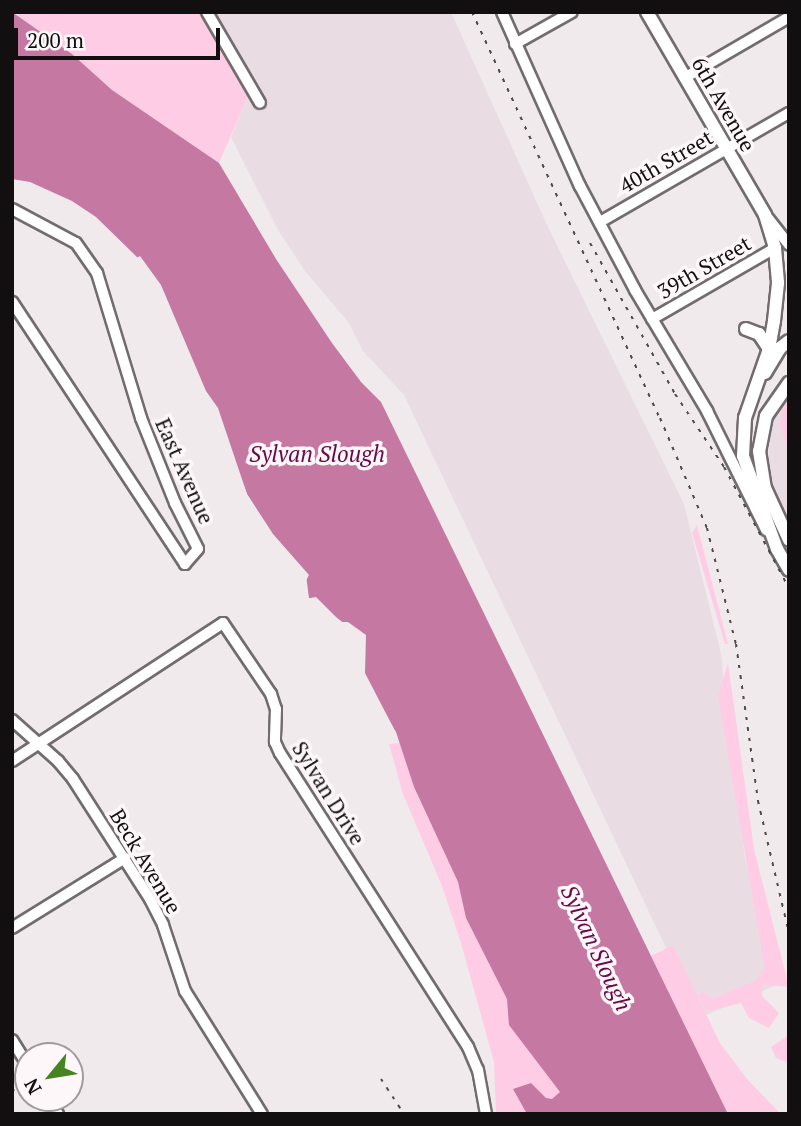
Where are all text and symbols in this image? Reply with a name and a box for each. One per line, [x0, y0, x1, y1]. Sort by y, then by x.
scale bar [18, 14, 224, 58]
text: 200 m [27, 26, 84, 54]
street label: 6th Avenue [687, 52, 761, 156]
street label: 40th Street [615, 124, 717, 198]
street label: 39th Street [653, 230, 755, 304]
street label: East Avenue [150, 414, 220, 528]
water label: Sylvan Slough [249, 440, 385, 468]
street label: Sylvan Drive [287, 737, 371, 849]
street label: Beck Avenue [105, 804, 187, 918]
water label: Sylvan Slough [555, 881, 637, 1015]
north arrow [14, 1042, 84, 1112]
text: N [18, 1074, 47, 1099]

